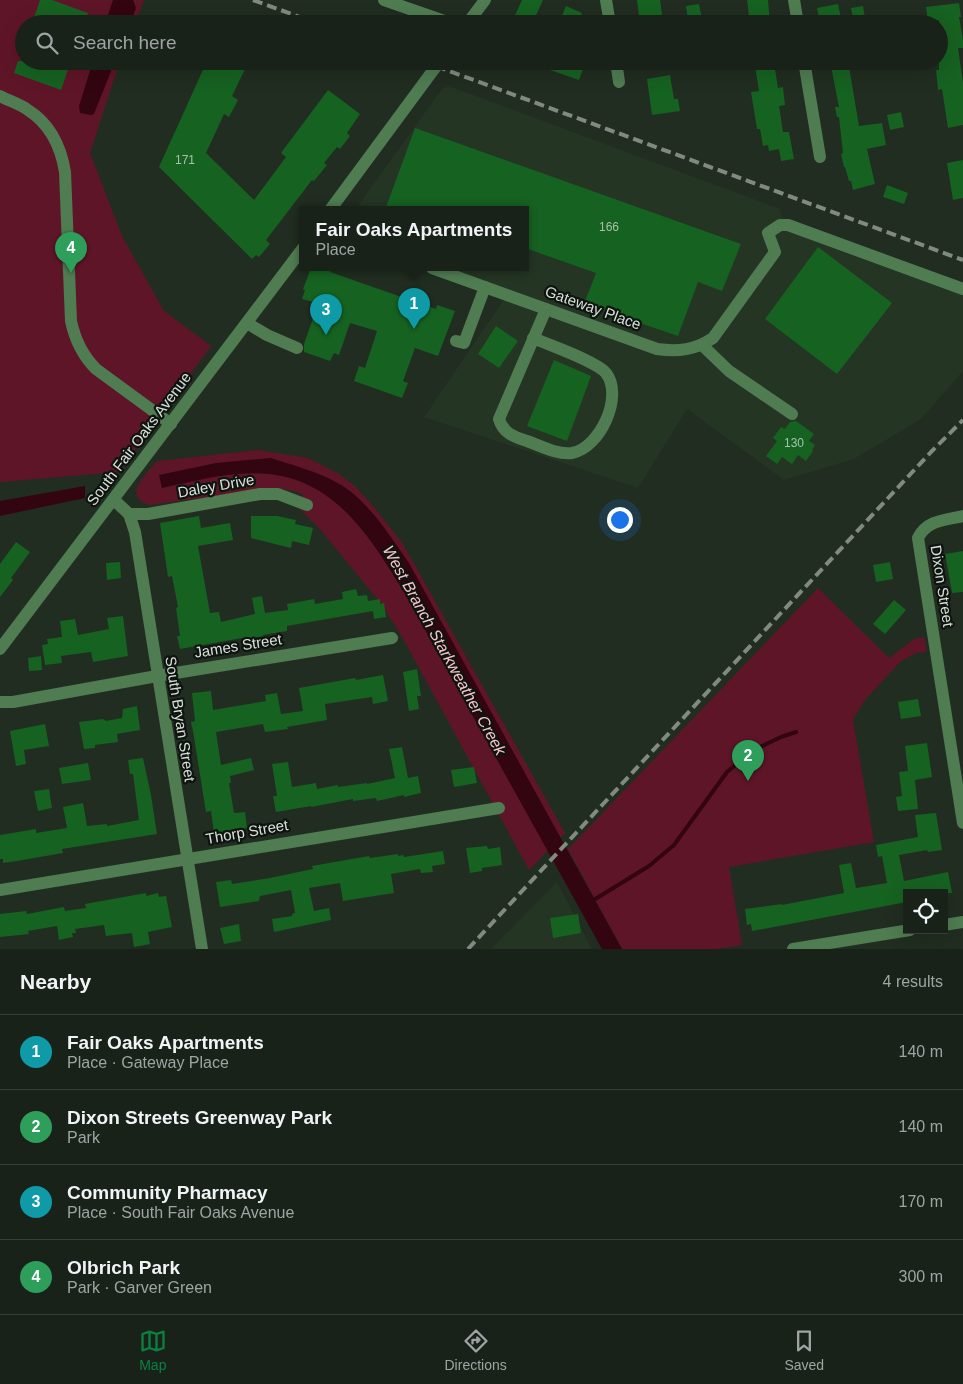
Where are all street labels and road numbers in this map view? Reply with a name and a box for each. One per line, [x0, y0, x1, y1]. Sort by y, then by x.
street label: Gateway Place [543, 282, 643, 333]
street label: South Fair Oaks Avenue [83, 369, 194, 509]
street label: Daley Drive [176, 470, 256, 501]
street label: Dixon Street [928, 544, 957, 629]
street label: James Street [193, 630, 284, 661]
street label: South Bryan Street [162, 655, 199, 784]
street label: Thorp Street [204, 816, 290, 847]

